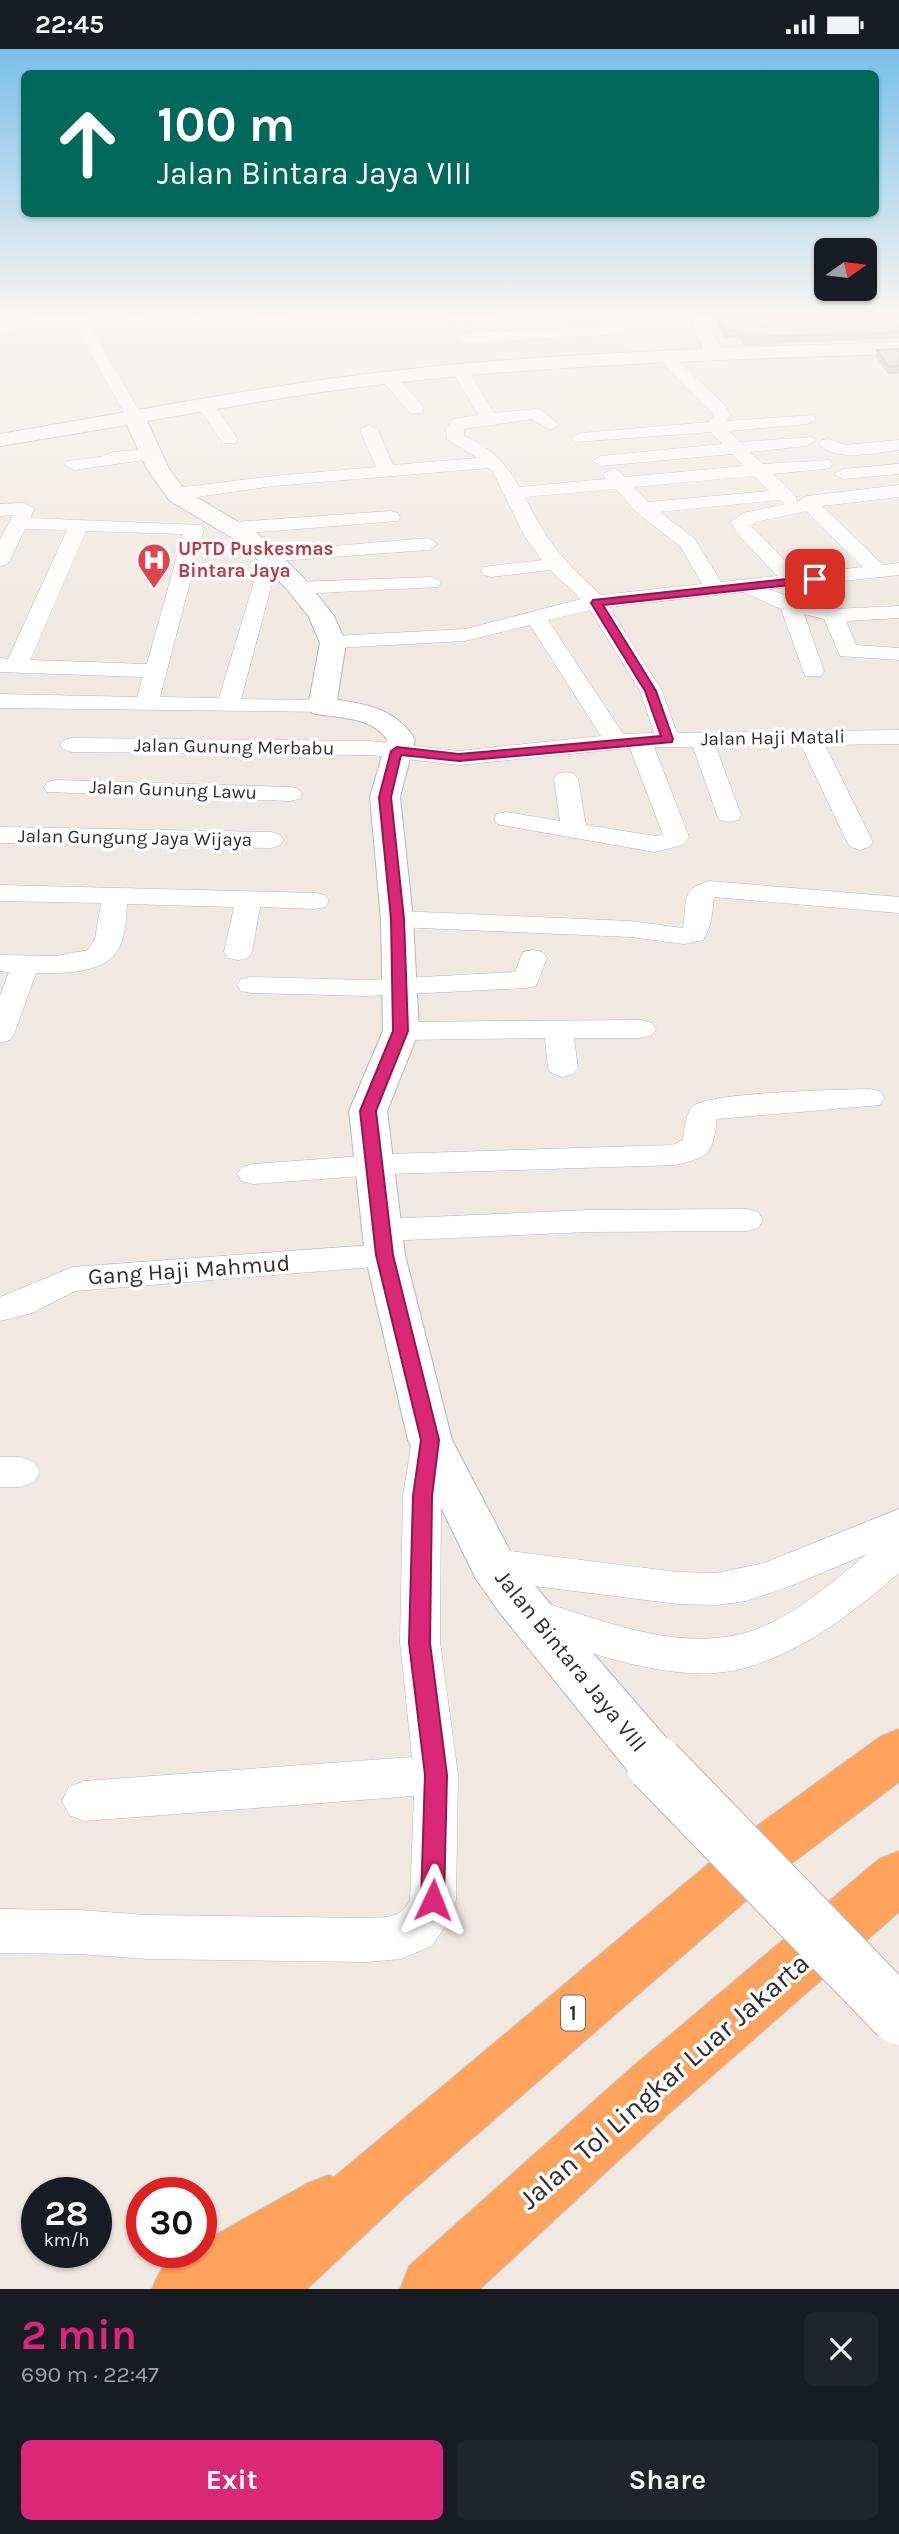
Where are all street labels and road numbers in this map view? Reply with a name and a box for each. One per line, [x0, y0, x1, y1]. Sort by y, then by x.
street label: Jalan Haji Matali [701, 726, 845, 750]
street label: Jalan Gunung Merbabu [134, 734, 334, 760]
street label: Jalan Gunung Lawu [89, 776, 257, 804]
street label: Jalan Gungung Jaya Wijaya [18, 825, 252, 851]
street label: Gang Haji Mahmud [87, 1249, 291, 1291]
street label: Jalan Bintara Jaya VIII [489, 1565, 653, 1757]
street label: Jalan Tol Lingkar Luar Jakarta [512, 1946, 816, 2216]
road number: 1 [561, 1995, 585, 2031]

